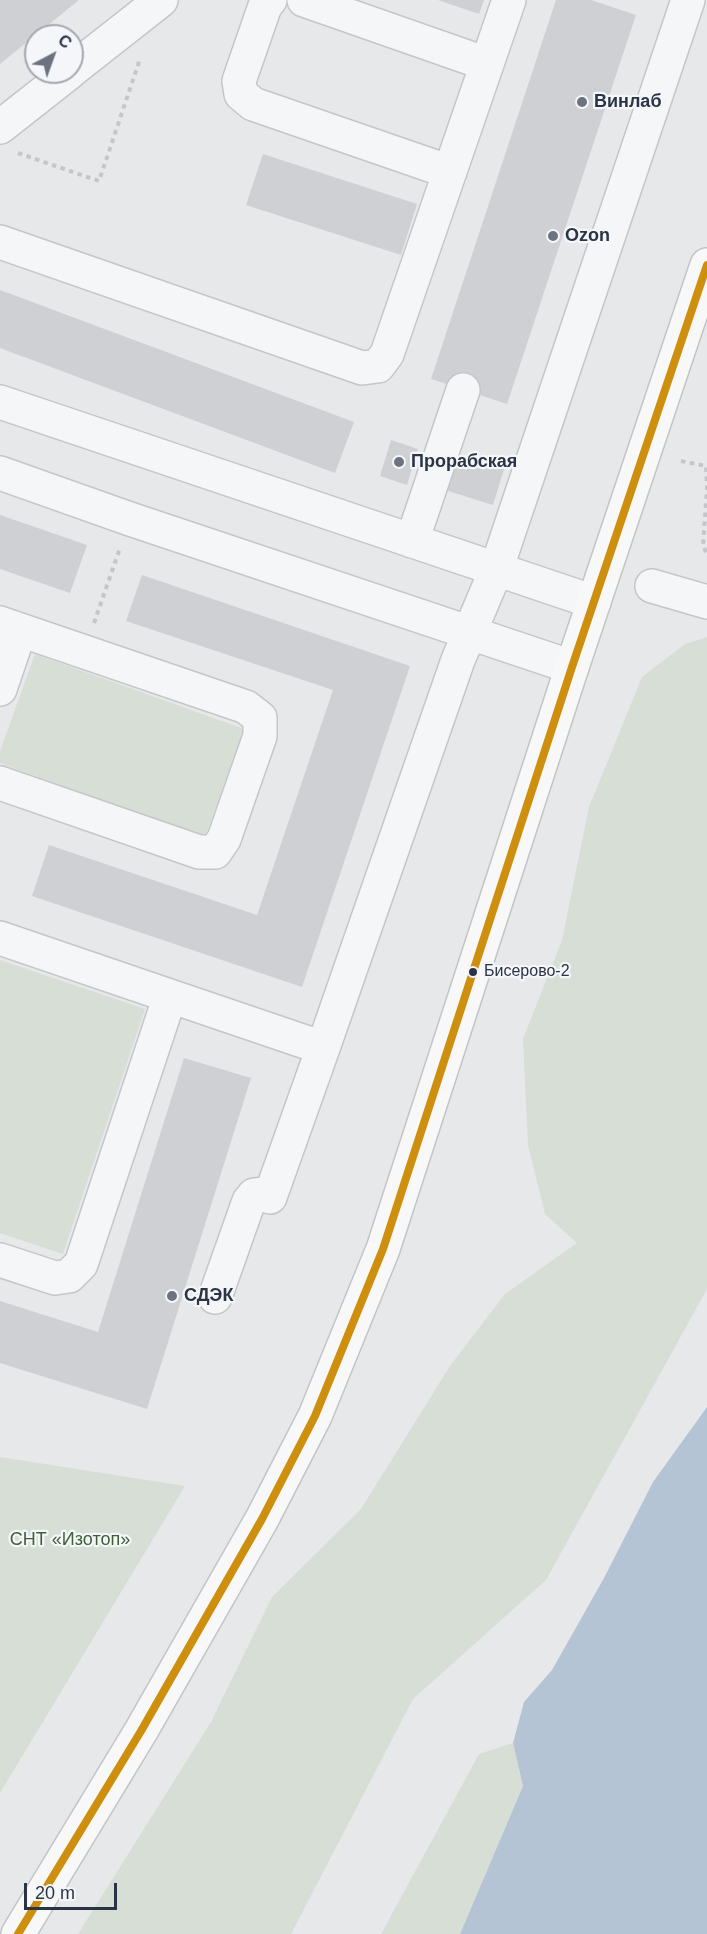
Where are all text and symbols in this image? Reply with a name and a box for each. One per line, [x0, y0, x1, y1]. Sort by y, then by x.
north arrow [24, 24, 84, 84]
text: С [55, 31, 75, 52]
place label: Винлаб [594, 91, 662, 113]
marker: Винлаб [575, 95, 589, 109]
place label: Ozon [565, 225, 610, 247]
marker: Ozon [546, 229, 560, 243]
place label: Прорабская [411, 451, 517, 473]
marker: Прорабская [392, 455, 406, 469]
place label: Бисерово-2 [484, 962, 570, 982]
marker: Бисерово-2 [467, 966, 479, 978]
place label: СДЭК [184, 1285, 233, 1307]
marker: СДЭК [165, 1289, 179, 1303]
park label: СНТ «Изотоп» [10, 1529, 130, 1551]
scale bar [27, 1871, 120, 1909]
text: 20 m [35, 1883, 75, 1903]

